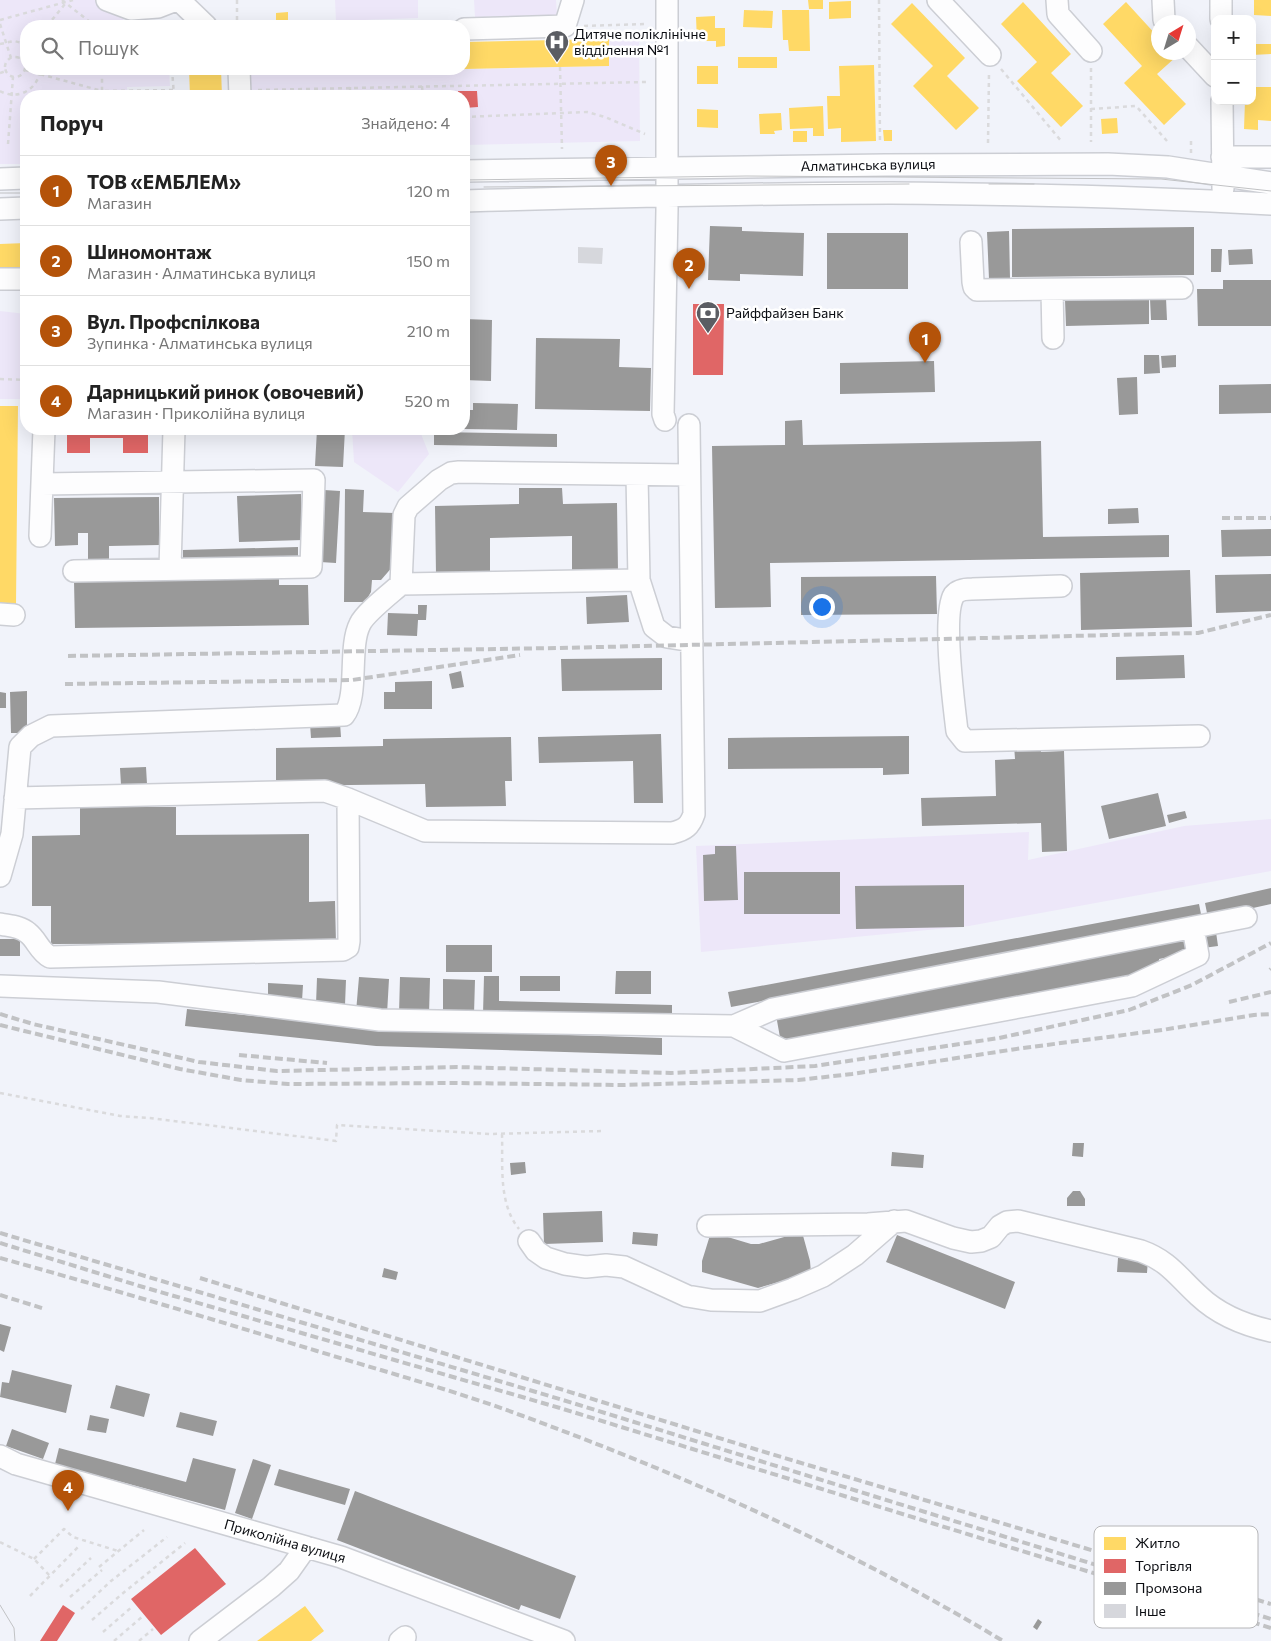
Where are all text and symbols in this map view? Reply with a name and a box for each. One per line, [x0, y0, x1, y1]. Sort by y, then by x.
north arrow [1151, 15, 1196, 60]
map controls [1211, 15, 1256, 105]
button: + [1211, 15, 1256, 60]
search box [20, 20, 470, 75]
place label: Дитяче поліклінічне відділення №1 [574, 25, 706, 58]
hospital icon: Дитяче поліклінічне відділення №1 [544, 29, 570, 63]
icon: search [38, 34, 66, 62]
text: Пошук [78, 36, 139, 59]
button: − [1211, 60, 1256, 105]
text: Поруч [40, 110, 103, 135]
text: Знайдено: 4 [361, 113, 450, 132]
pin: 3 [595, 145, 627, 186]
street label: Алматинська вулиця [800, 155, 936, 174]
text: ТОВ «ЕМБЛЕМ» [87, 170, 241, 193]
text: 1 [52, 181, 60, 200]
text: 120 m [407, 181, 450, 200]
text: Магазин [87, 193, 152, 212]
text: Шиномонтаж [87, 240, 212, 263]
pin: 2 [673, 248, 705, 289]
text: 2 [51, 251, 61, 270]
text: 150 m [407, 251, 450, 270]
text: Магазин · Алматинська вулиця [87, 263, 316, 282]
bank icon: Райффайзен Банк [695, 300, 721, 334]
place label: Райффайзен Банк [726, 304, 844, 321]
text: Вул. Профспілкова [87, 310, 260, 333]
text: 3 [51, 321, 61, 340]
text: 210 m [407, 321, 450, 340]
pin: 1 [909, 322, 941, 363]
text: Зупинка · Алматинська вулиця [87, 333, 313, 352]
text: Дарницький ринок (овочевий) [87, 380, 364, 403]
text: 4 [51, 391, 61, 410]
text: 520 m [405, 391, 450, 410]
text: Магазин · Приколійна вулиця [87, 403, 305, 422]
your location [809, 594, 835, 620]
pin: 4 [52, 1470, 84, 1511]
street label: Приколійна вулиця [222, 1515, 348, 1566]
legend [1094, 1526, 1258, 1628]
text: Житло [1135, 1534, 1180, 1551]
text: Торгівля [1135, 1557, 1192, 1574]
text: Промзона [1135, 1579, 1202, 1596]
text: Інше [1135, 1602, 1166, 1619]

